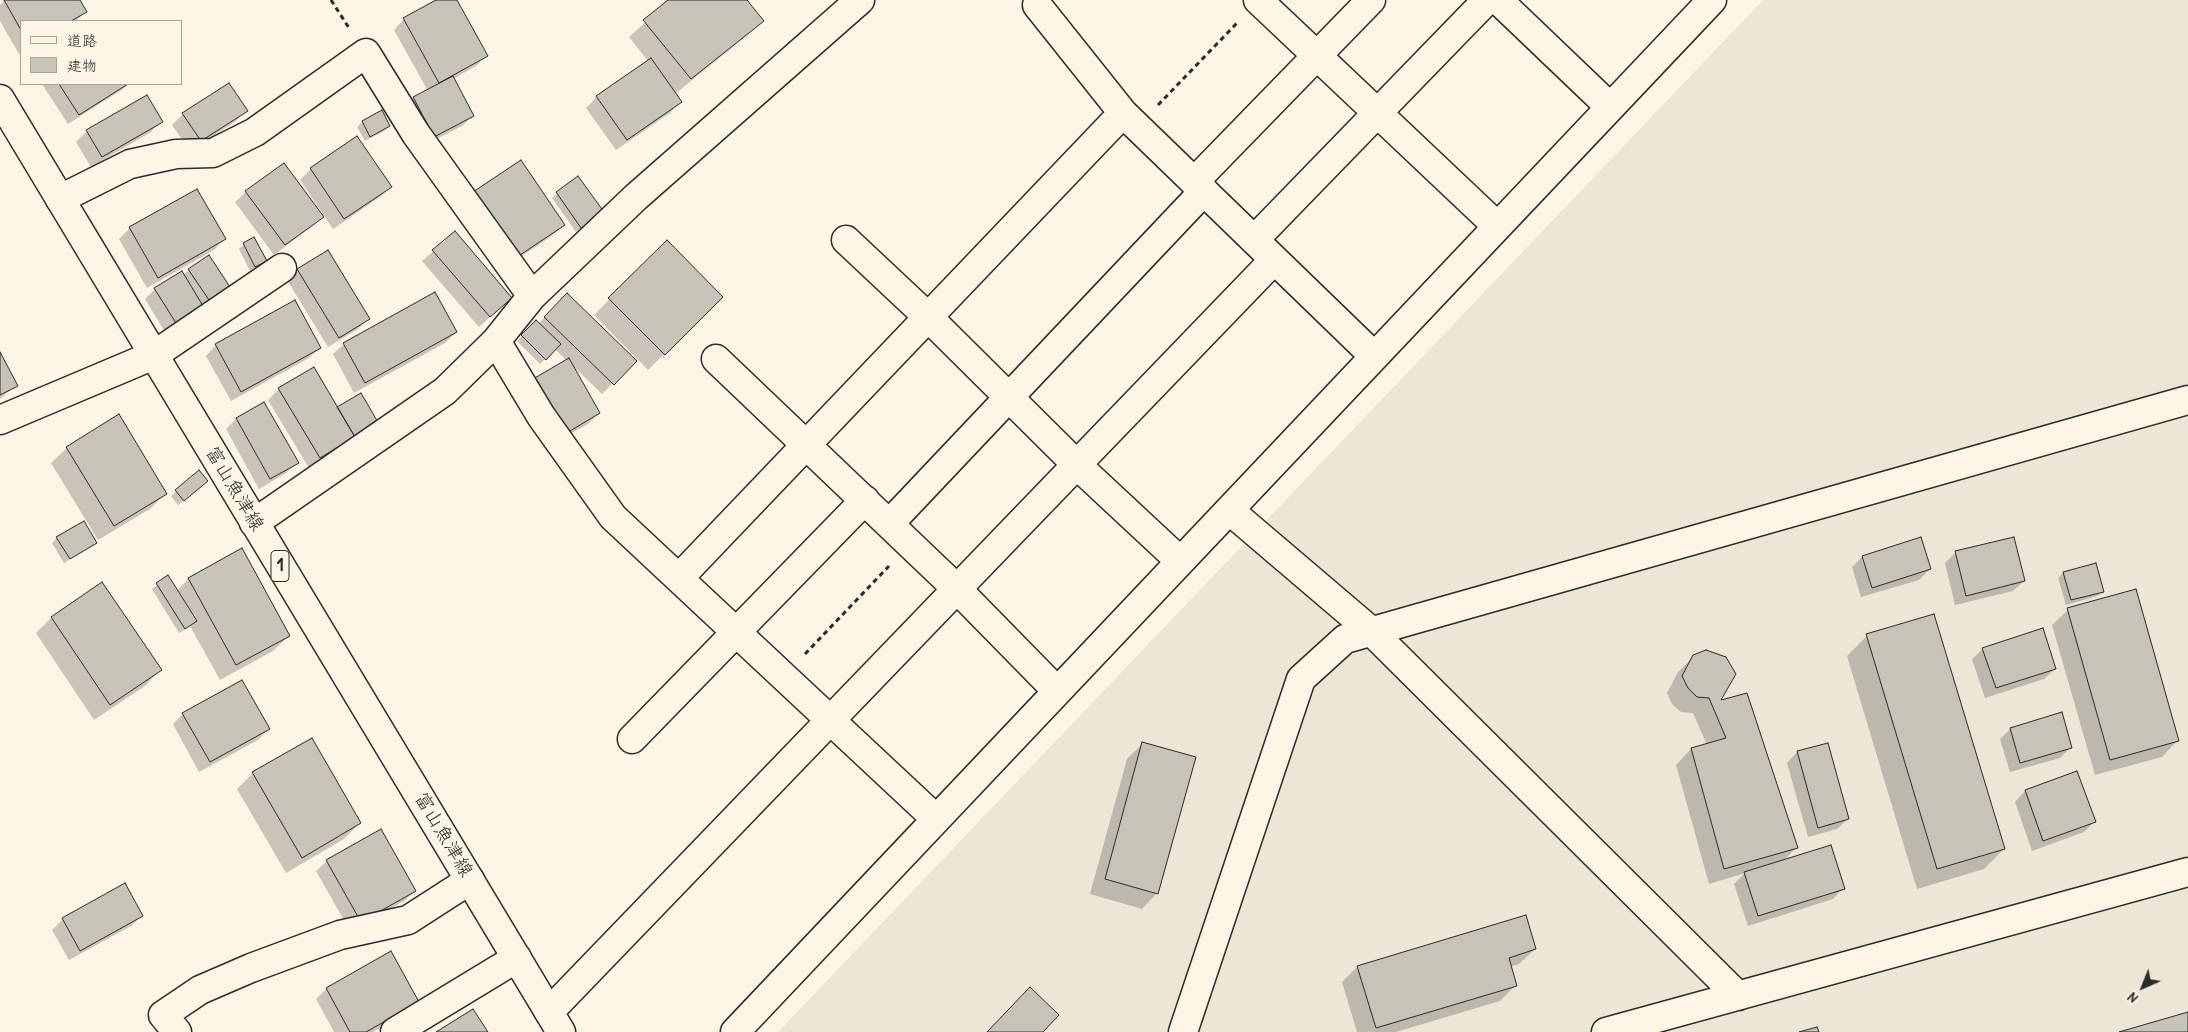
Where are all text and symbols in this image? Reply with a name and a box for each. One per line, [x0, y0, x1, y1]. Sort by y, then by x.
legend [20, 20, 182, 85]
text: 道路 [67, 30, 97, 51]
text: 建物 [67, 55, 97, 76]
street label: 富山魚津線 [200, 442, 268, 536]
road number: 1 [271, 550, 289, 582]
street label: 富山魚津線 [409, 788, 477, 882]
north arrow [2118, 962, 2168, 1012]
text: N [2123, 989, 2142, 1008]

